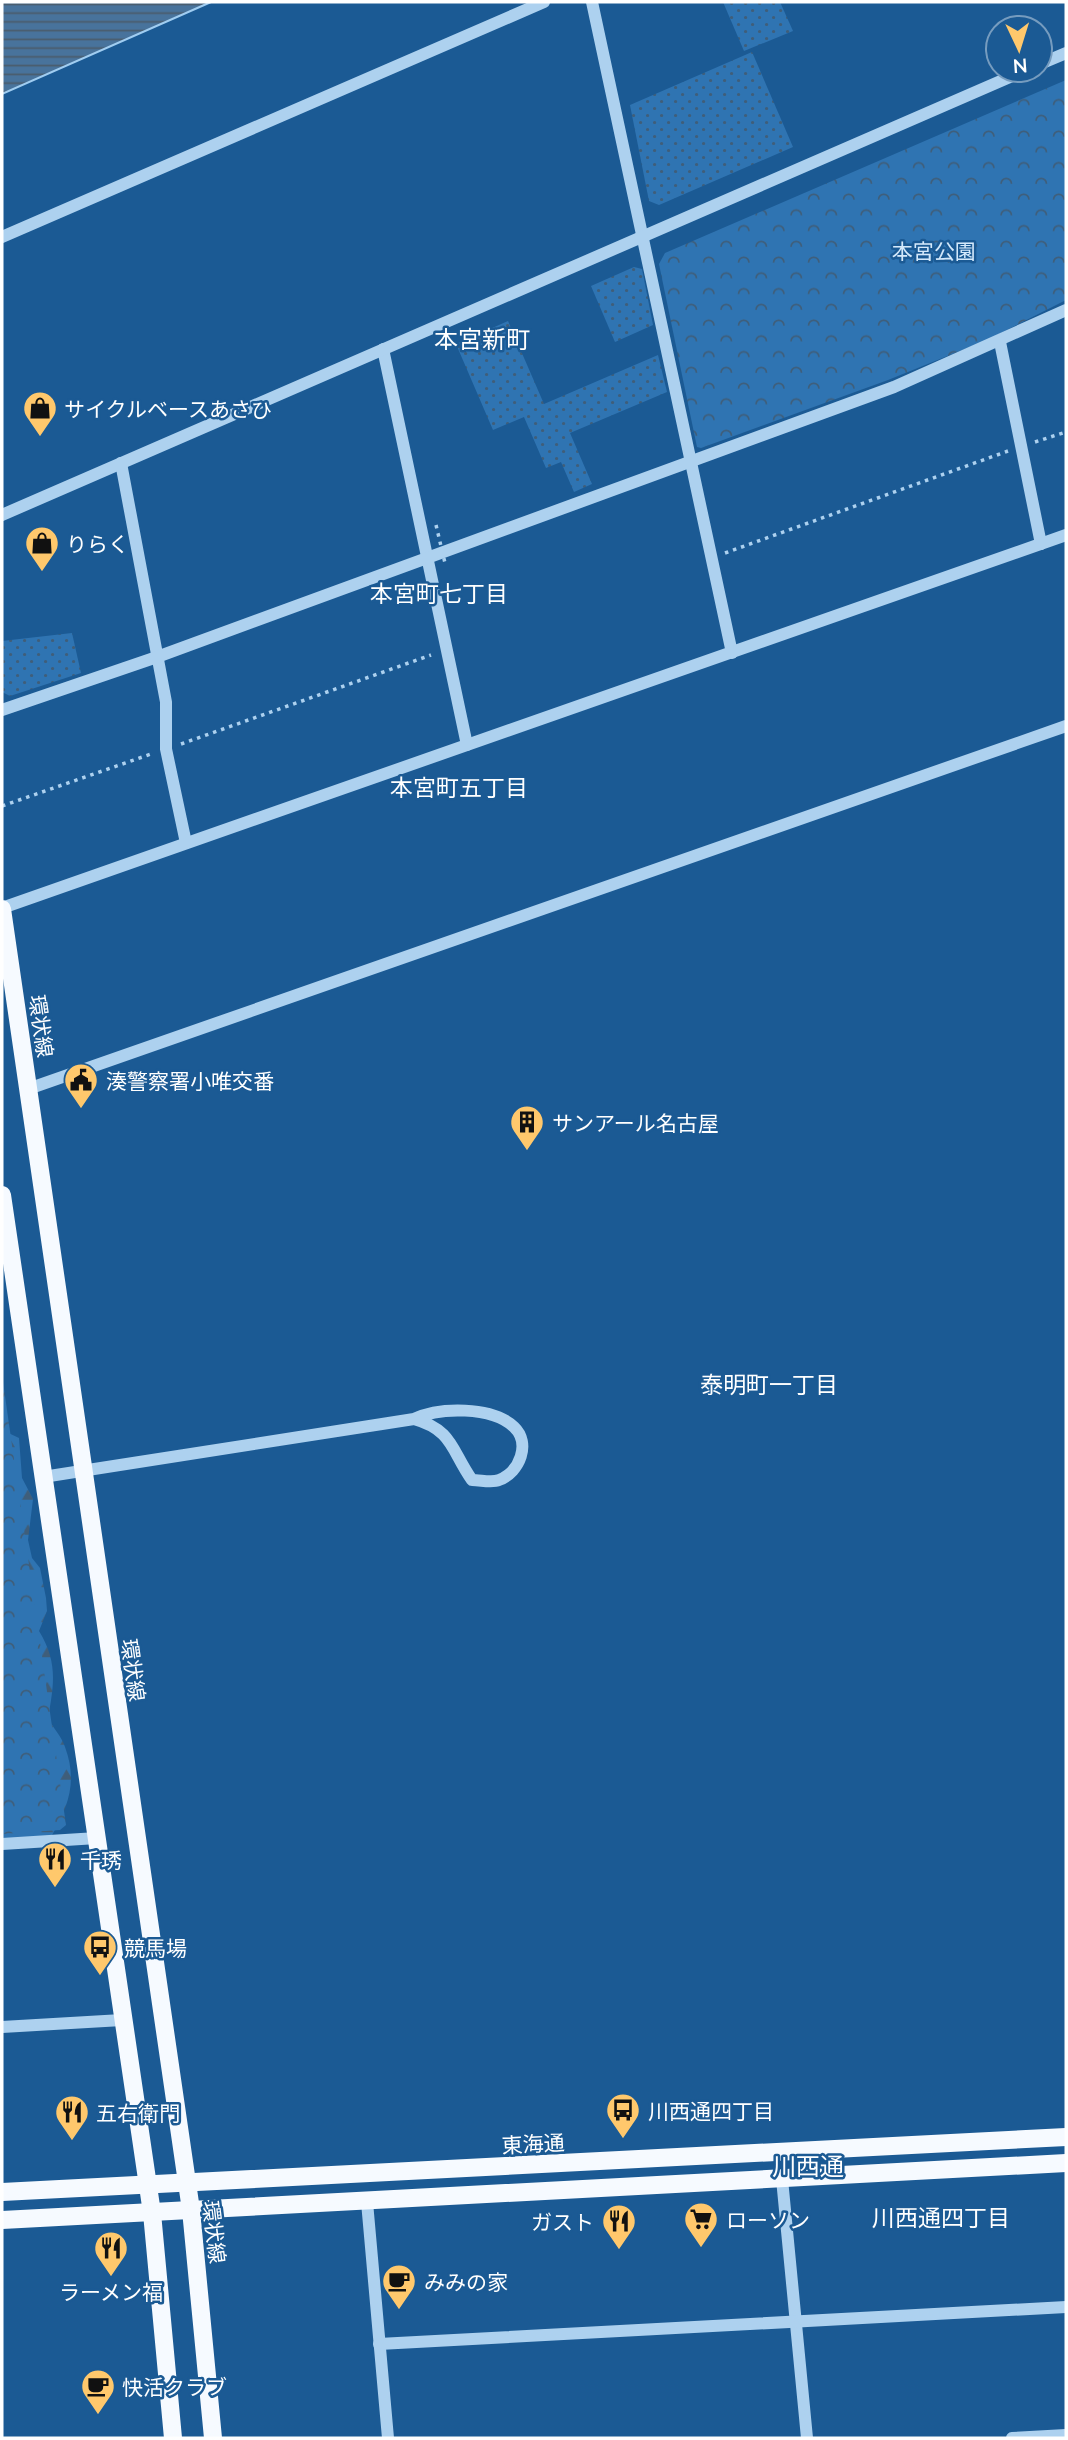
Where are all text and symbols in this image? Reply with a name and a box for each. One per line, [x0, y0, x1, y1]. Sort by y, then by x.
north arrow [984, 14, 1054, 84]
text: N [1012, 54, 1028, 78]
park label: 本宮公園 [892, 238, 976, 263]
district label: 本宮新町 [434, 324, 530, 353]
shop icon: サイクルベースあさひ [21, 389, 59, 438]
place label: サイクルベースあさひ [64, 396, 272, 421]
shop icon: りらく [23, 524, 61, 573]
place label: りらく [66, 531, 129, 556]
district label: 本宮町七丁目 [370, 579, 508, 607]
district label: 本宮町五丁目 [390, 773, 528, 801]
street label: 環状線 [25, 993, 59, 1059]
public building icon: 湊警察署小唯交番 [62, 1061, 100, 1110]
place label: 湊警察署小唯交番 [106, 1068, 274, 1093]
building icon: サンアール名古屋 [508, 1103, 546, 1152]
place label: サンアール名古屋 [552, 1110, 719, 1135]
district label: 泰明町一丁目 [700, 1370, 838, 1398]
street label: 環状線 [117, 1637, 151, 1703]
restaurant icon: 千琇 [36, 1840, 74, 1889]
place label: 千琇 [80, 1847, 122, 1872]
bus stop icon: 競馬場 [81, 1928, 119, 1977]
place label: 競馬場 [124, 1935, 187, 1960]
bus stop icon: 川西通四丁目 [604, 2091, 642, 2140]
restaurant icon: 五右衛門 [53, 2093, 91, 2142]
place label: 川西通四丁目 [648, 2098, 774, 2123]
place label: 五右衛門 [96, 2100, 180, 2125]
street label: 東海通 [501, 2129, 565, 2157]
district label: 川西通 [772, 2151, 844, 2180]
street label: 環状線 [199, 2199, 231, 2265]
supermarket icon: ローソン [682, 2200, 720, 2249]
restaurant icon: ガスト [600, 2202, 638, 2251]
district label: 川西通四丁目 [872, 2203, 1010, 2231]
place label: ローソン [726, 2207, 810, 2232]
place label: ガスト [531, 2209, 594, 2234]
restaurant icon: ラーメン福 [92, 2229, 130, 2278]
cafe icon: みみの家 [380, 2262, 418, 2311]
place label: みみの家 [424, 2269, 508, 2294]
place label: ラーメン福 [59, 2279, 163, 2304]
cafe icon: 快活クラブ [79, 2367, 117, 2416]
place label: 快活クラブ [122, 2374, 227, 2399]

